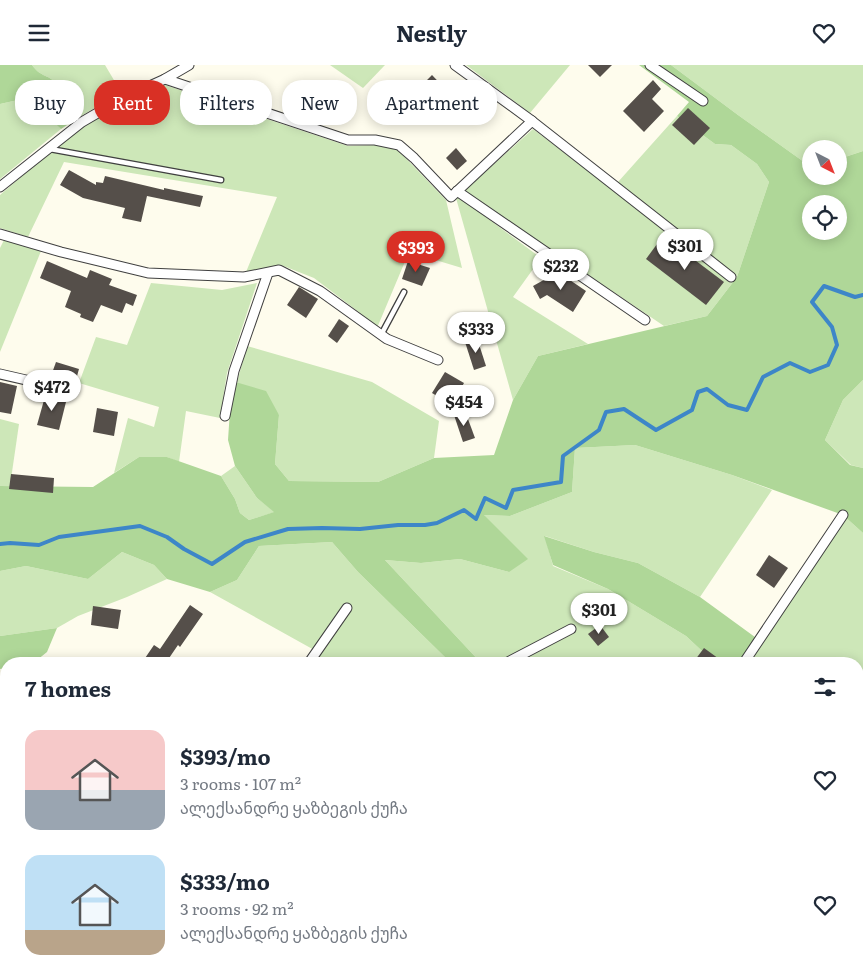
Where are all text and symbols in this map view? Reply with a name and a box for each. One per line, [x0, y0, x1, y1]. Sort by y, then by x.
text: Nestly [396, 16, 467, 49]
icon: menu [25, 19, 53, 47]
icon: heart [810, 19, 838, 47]
chip: Buy [15, 80, 84, 125]
chip: Rent [94, 80, 170, 125]
chip: Filters [180, 80, 272, 125]
chip: New [282, 80, 357, 125]
chip: Apartment [367, 80, 497, 125]
north arrow [802, 140, 848, 185]
map controls [802, 140, 847, 240]
button: locate [802, 195, 847, 240]
pin: $301 [655, 229, 715, 271]
pin: $393 [386, 231, 446, 273]
text: $301 [668, 233, 702, 257]
text: $393 [398, 235, 434, 259]
pin: $232 [531, 249, 591, 291]
text: $232 [543, 253, 579, 277]
pin: $333 [446, 311, 506, 354]
text: $333 [458, 316, 494, 340]
pin: $472 [22, 369, 82, 412]
text: $472 [34, 374, 70, 398]
pin: $454 [434, 385, 494, 427]
text: $454 [445, 389, 483, 413]
pin: $301 [569, 593, 629, 635]
text: $301 [582, 597, 616, 621]
text: 7 homes [25, 672, 111, 703]
icon: filters [811, 673, 839, 701]
text: $393/mo [180, 740, 271, 771]
icon: home [65, 750, 125, 810]
icon: heart [811, 766, 839, 794]
text: 3 rooms · 107 m² [180, 771, 301, 795]
text: ალექსანდრე ყაზბეგის ქუჩა [180, 795, 408, 819]
text: $333/mo [180, 865, 270, 896]
icon: home [65, 875, 125, 935]
icon: heart [811, 891, 839, 919]
text: 3 rooms · 92 m² [180, 896, 294, 920]
text: ალექსანდრე ყაზბეგის ქუჩა [180, 920, 408, 944]

